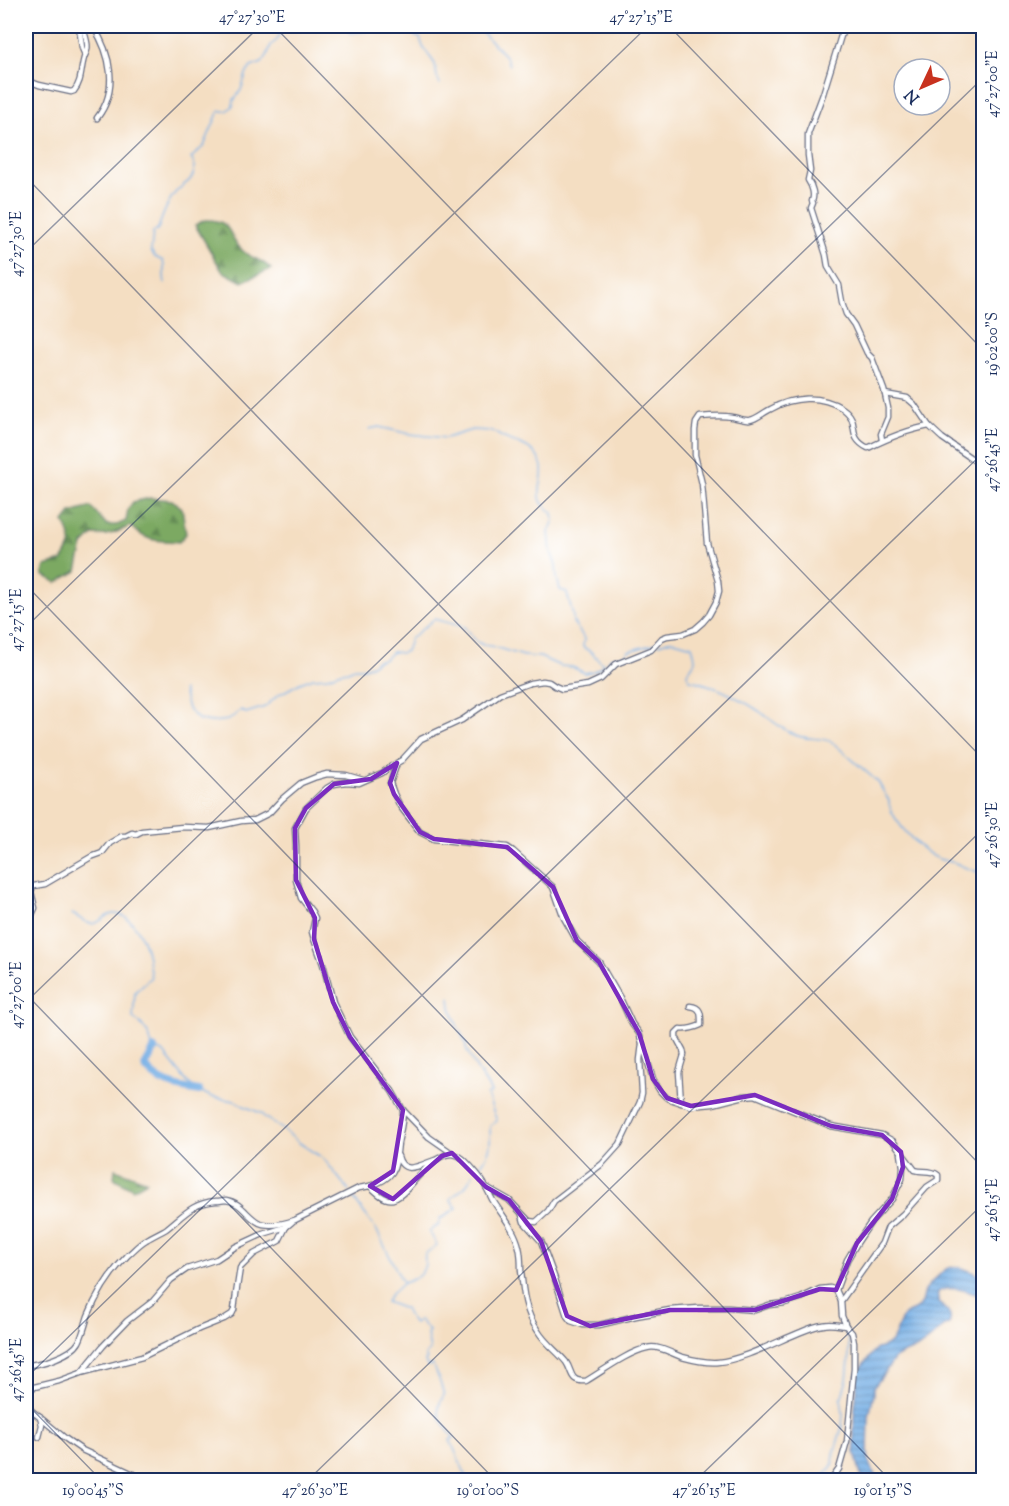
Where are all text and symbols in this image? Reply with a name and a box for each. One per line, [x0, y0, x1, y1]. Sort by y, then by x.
text: 47°27'30"E [219, 8, 285, 29]
text: 47°27'15"E [609, 8, 673, 29]
text: 47°27'00"E [983, 50, 1004, 118]
north arrow [892, 57, 952, 117]
text: N [900, 83, 926, 108]
text: 47°27'30"E [7, 211, 28, 277]
text: 19°02'00"S [983, 312, 1004, 376]
text: 47°26'45"E [983, 428, 1004, 492]
text: 47°27'15"E [7, 588, 28, 652]
text: 47°26'30"E [983, 802, 1004, 868]
text: 47°27'00"E [7, 961, 28, 1029]
text: 47°26'15"E [983, 1179, 1004, 1241]
text: 47°26'45"E [7, 1338, 28, 1402]
text: 19°00'45"S [62, 1481, 124, 1502]
text: 47°26'30"E [282, 1481, 348, 1502]
text: 19°01'00"S [457, 1481, 519, 1502]
text: 47°26'15"E [673, 1481, 735, 1502]
text: 19°01'15"S [854, 1481, 912, 1502]

